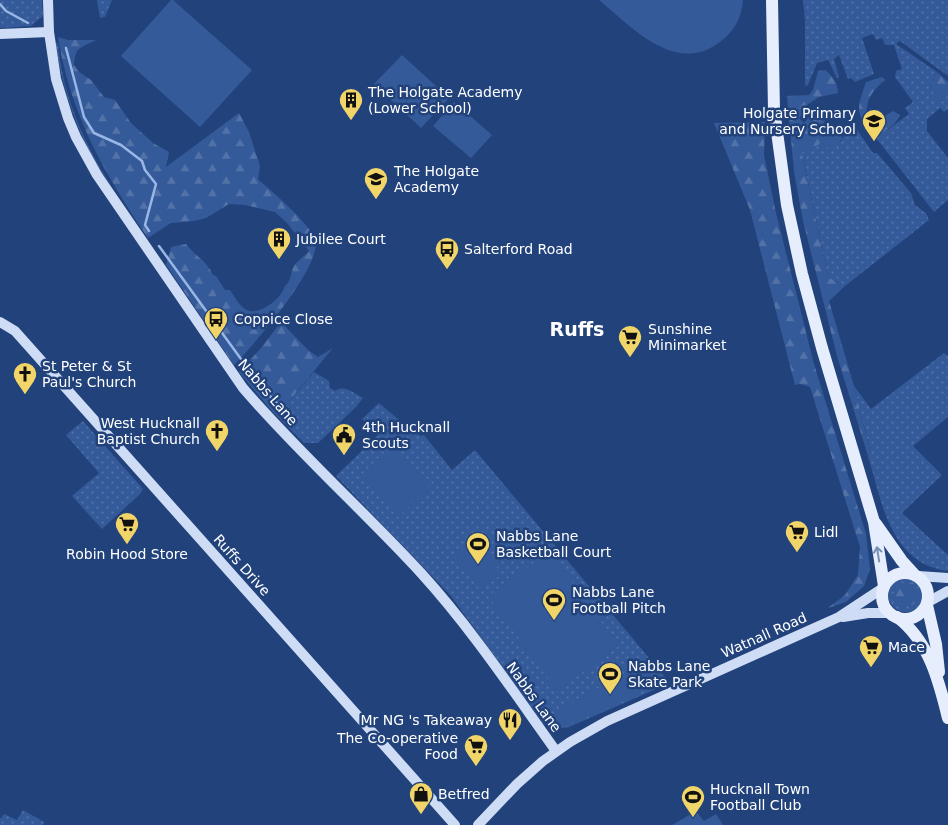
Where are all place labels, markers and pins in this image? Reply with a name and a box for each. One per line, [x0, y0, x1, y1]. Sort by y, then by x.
place label: The Holgate Academy (Lower School) [367, 84, 523, 116]
building icon: The Holgate Academy (Lower School) [338, 87, 364, 121]
place label: Holgate Primary and Nursery School [719, 105, 856, 137]
school or university icon: Holgate Primary and Nursery School [861, 108, 887, 142]
place label: The Holgate Academy [393, 163, 479, 195]
school or university icon: The Holgate Academy [363, 166, 389, 200]
building icon: Jubilee Court [266, 226, 292, 260]
place label: Jubilee Court [295, 231, 386, 247]
bus stop icon: Salterford Road [434, 236, 460, 270]
place label: Salterford Road [464, 241, 573, 257]
bus stop icon: Coppice Close [203, 306, 229, 340]
place label: Coppice Close [234, 311, 333, 327]
place label: Sunshine Minimarket [648, 321, 727, 353]
supermarket icon: Sunshine Minimarket [617, 324, 643, 358]
place label: St Peter & St Paul's Church [42, 358, 136, 390]
church icon: St Peter & St Paul's Church [12, 361, 38, 395]
place label: West Hucknall Baptist Church [97, 415, 200, 447]
church icon: West Hucknall Baptist Church [204, 418, 230, 452]
place label: 4th Hucknall Scouts [362, 419, 450, 451]
public building icon: 4th Hucknall Scouts [331, 422, 357, 456]
supermarket icon: Robin Hood Store [114, 511, 140, 545]
supermarket icon: Lidl [784, 519, 810, 553]
place label: Lidl [814, 524, 838, 540]
place label: Nabbs Lane Basketball Court [496, 528, 612, 560]
sports icon: Nabbs Lane Basketball Court [465, 531, 491, 565]
place label: Robin Hood Store [66, 546, 188, 562]
place label: Nabbs Lane Football Pitch [572, 584, 666, 616]
sports icon: Nabbs Lane Football Pitch [541, 587, 567, 621]
supermarket icon: Mace [858, 634, 884, 668]
place label: Mace [888, 639, 925, 655]
place label: Nabbs Lane Skate Park [628, 658, 710, 690]
sports icon: Nabbs Lane Skate Park [597, 661, 623, 695]
restaurant icon: Mr NG 's Takeaway [497, 707, 523, 741]
place label: Mr NG 's Takeaway [360, 712, 492, 728]
place label: The Co-operative Food [336, 730, 458, 762]
supermarket icon: The Co-operative Food [463, 733, 489, 767]
shop icon: Betfred [408, 781, 434, 815]
place label: Hucknall Town Football Club [710, 781, 810, 813]
sports icon: Hucknall Town Football Club [680, 784, 706, 818]
place label: Betfred [438, 786, 490, 802]

